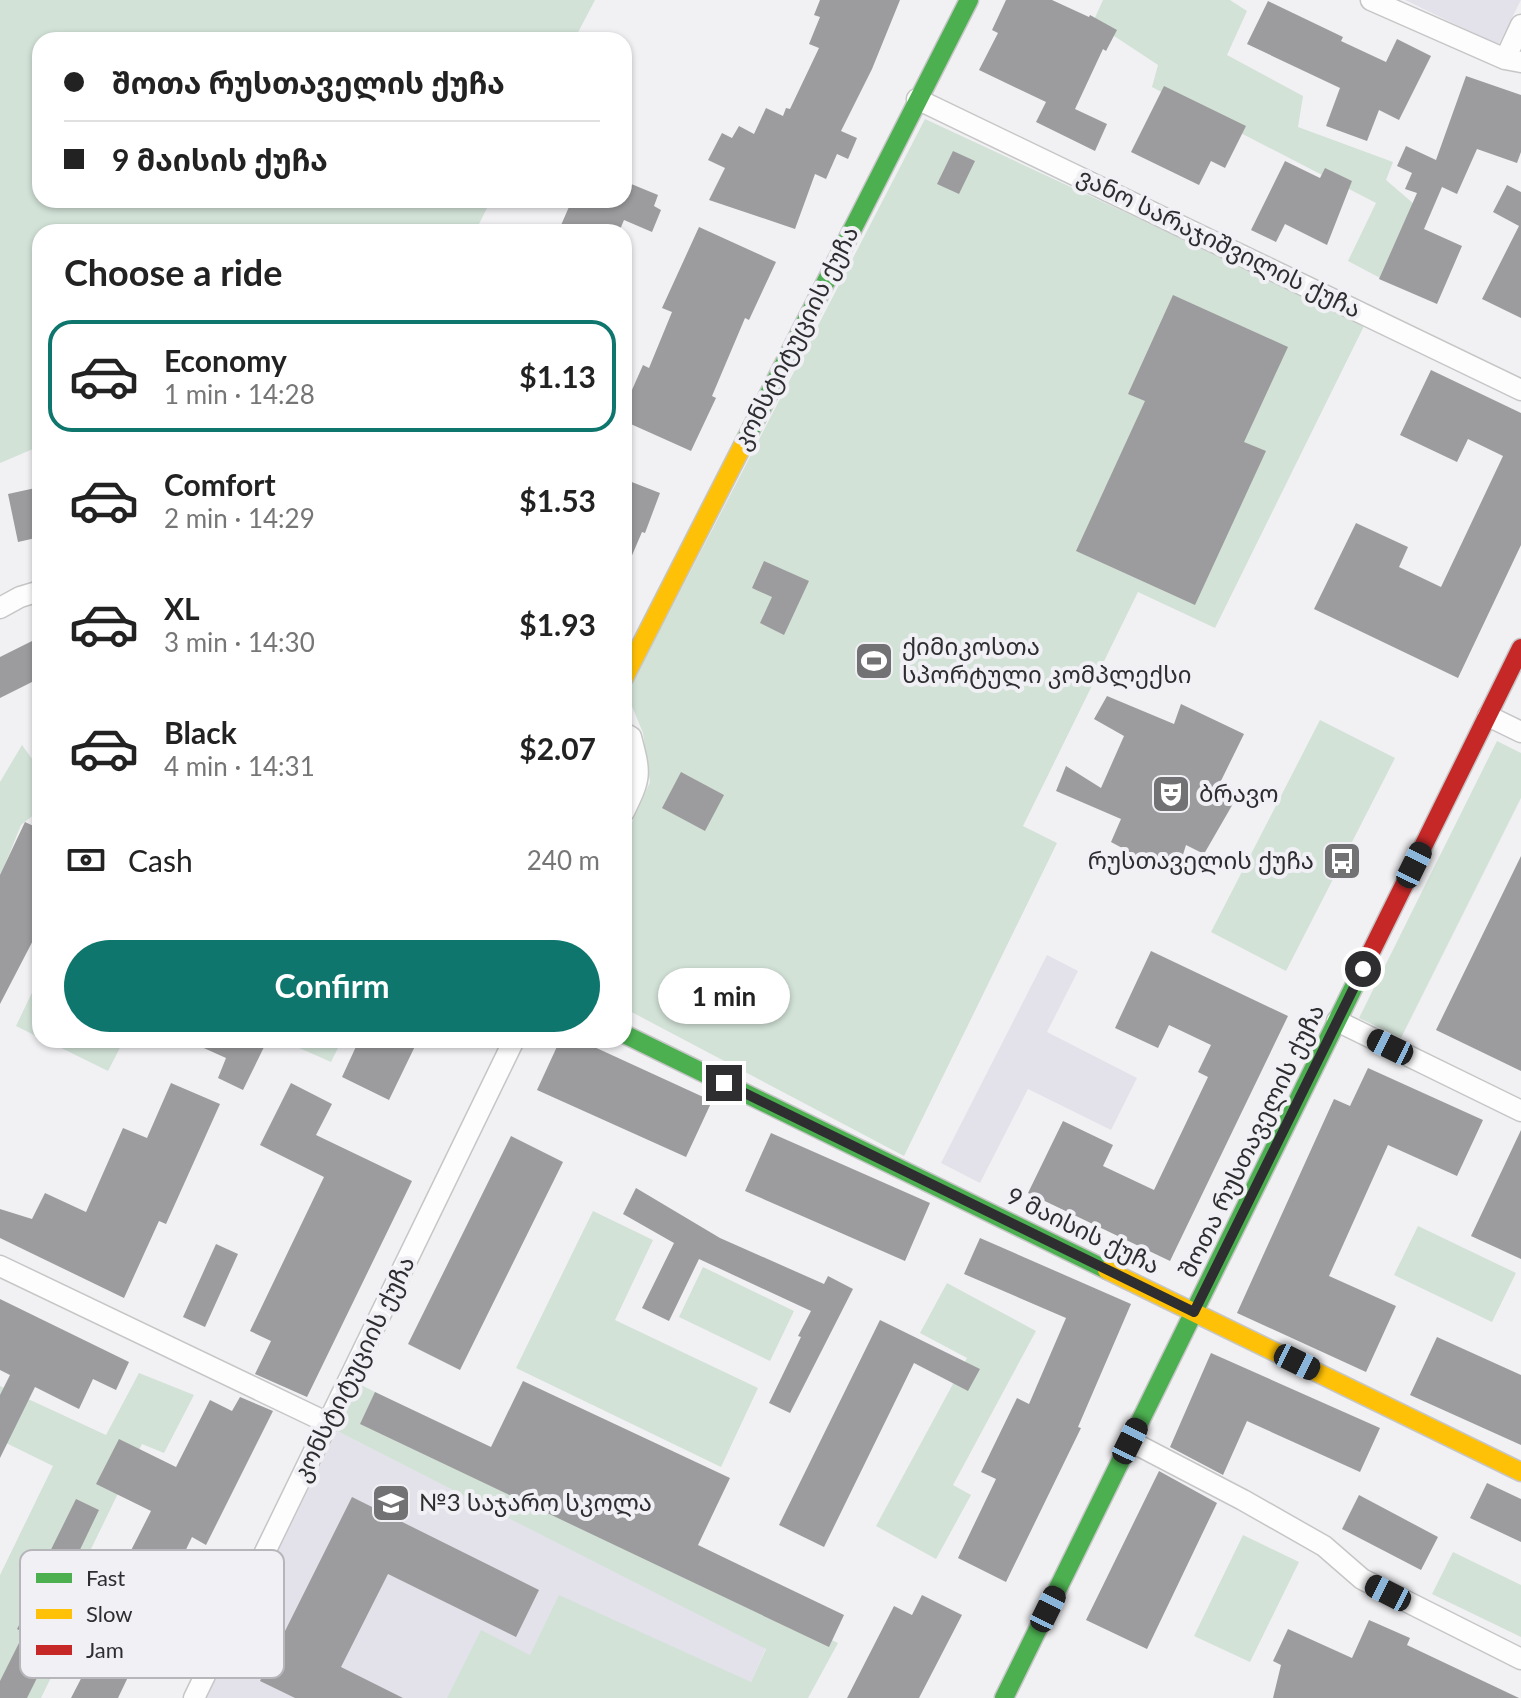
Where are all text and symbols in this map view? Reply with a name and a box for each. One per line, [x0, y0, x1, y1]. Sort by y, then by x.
text: შოთა რუსთაველის ქუჩა [112, 64, 505, 100]
text: 9 მაისის ქუჩა [112, 141, 328, 177]
street label: ვანო სარაჯიშვილის ქუჩა [1073, 160, 1366, 324]
street label: კონსტიტუციის ქუჩა [726, 221, 865, 454]
text: Choose a ride [64, 250, 283, 294]
icon: car [68, 340, 140, 412]
text: Economy [164, 342, 287, 378]
text: $1.13 [519, 358, 596, 394]
text: 1 min · 14:28 [164, 378, 315, 410]
icon: car [68, 464, 140, 536]
text: Comfort [164, 466, 276, 502]
text: $1.53 [519, 482, 596, 518]
text: 2 min · 14:29 [164, 502, 315, 534]
icon: car [68, 588, 140, 660]
text: XL [164, 590, 200, 626]
text: $1.93 [519, 606, 596, 642]
text: 3 min · 14:30 [164, 626, 315, 658]
place label: ქიმიკოსთა სპორტული კომპლექსი [902, 631, 1192, 689]
sports icon: ქიმიკოსთა სპორტული კომპლექსი [853, 640, 895, 682]
icon: car [68, 712, 140, 784]
text: Black [164, 714, 237, 750]
text: $2.07 [519, 730, 596, 766]
text: 4 min · 14:31 [164, 750, 315, 782]
theatre icon: ბრავო [1150, 773, 1192, 815]
place label: ბრავო [1199, 778, 1279, 808]
icon: cash [64, 838, 108, 882]
car [1393, 838, 1435, 892]
bus stop icon: რუსთაველის ქუჩა [1321, 840, 1363, 882]
text: Cash [128, 842, 193, 878]
text: 240 m [527, 844, 600, 876]
place label: რუსთაველის ქუჩა [1088, 845, 1314, 875]
button: Confirm [64, 940, 600, 1032]
route start [1345, 951, 1381, 987]
callout: 1 min [658, 967, 790, 1023]
text: 1 min [692, 980, 756, 1012]
street label: შოთა რუსთაველის ქუჩა [1172, 999, 1330, 1282]
car [1363, 1026, 1417, 1068]
route end [706, 1065, 742, 1101]
street label: 9 მაისის ქუჩა [1002, 1180, 1165, 1280]
street label: კონსტიტუციის ქუჩა [285, 1251, 421, 1486]
car [1270, 1341, 1324, 1383]
car [1109, 1414, 1151, 1468]
school or university icon: №3 საჯარო სკოლა [370, 1482, 412, 1524]
place label: №3 საჯარო სკოლა [419, 1487, 652, 1517]
legend [20, 1550, 284, 1678]
text: Fast [86, 1564, 125, 1591]
car [1361, 1571, 1415, 1615]
car [1027, 1582, 1069, 1636]
text: Slow [86, 1600, 133, 1627]
text: Jam [86, 1636, 124, 1663]

